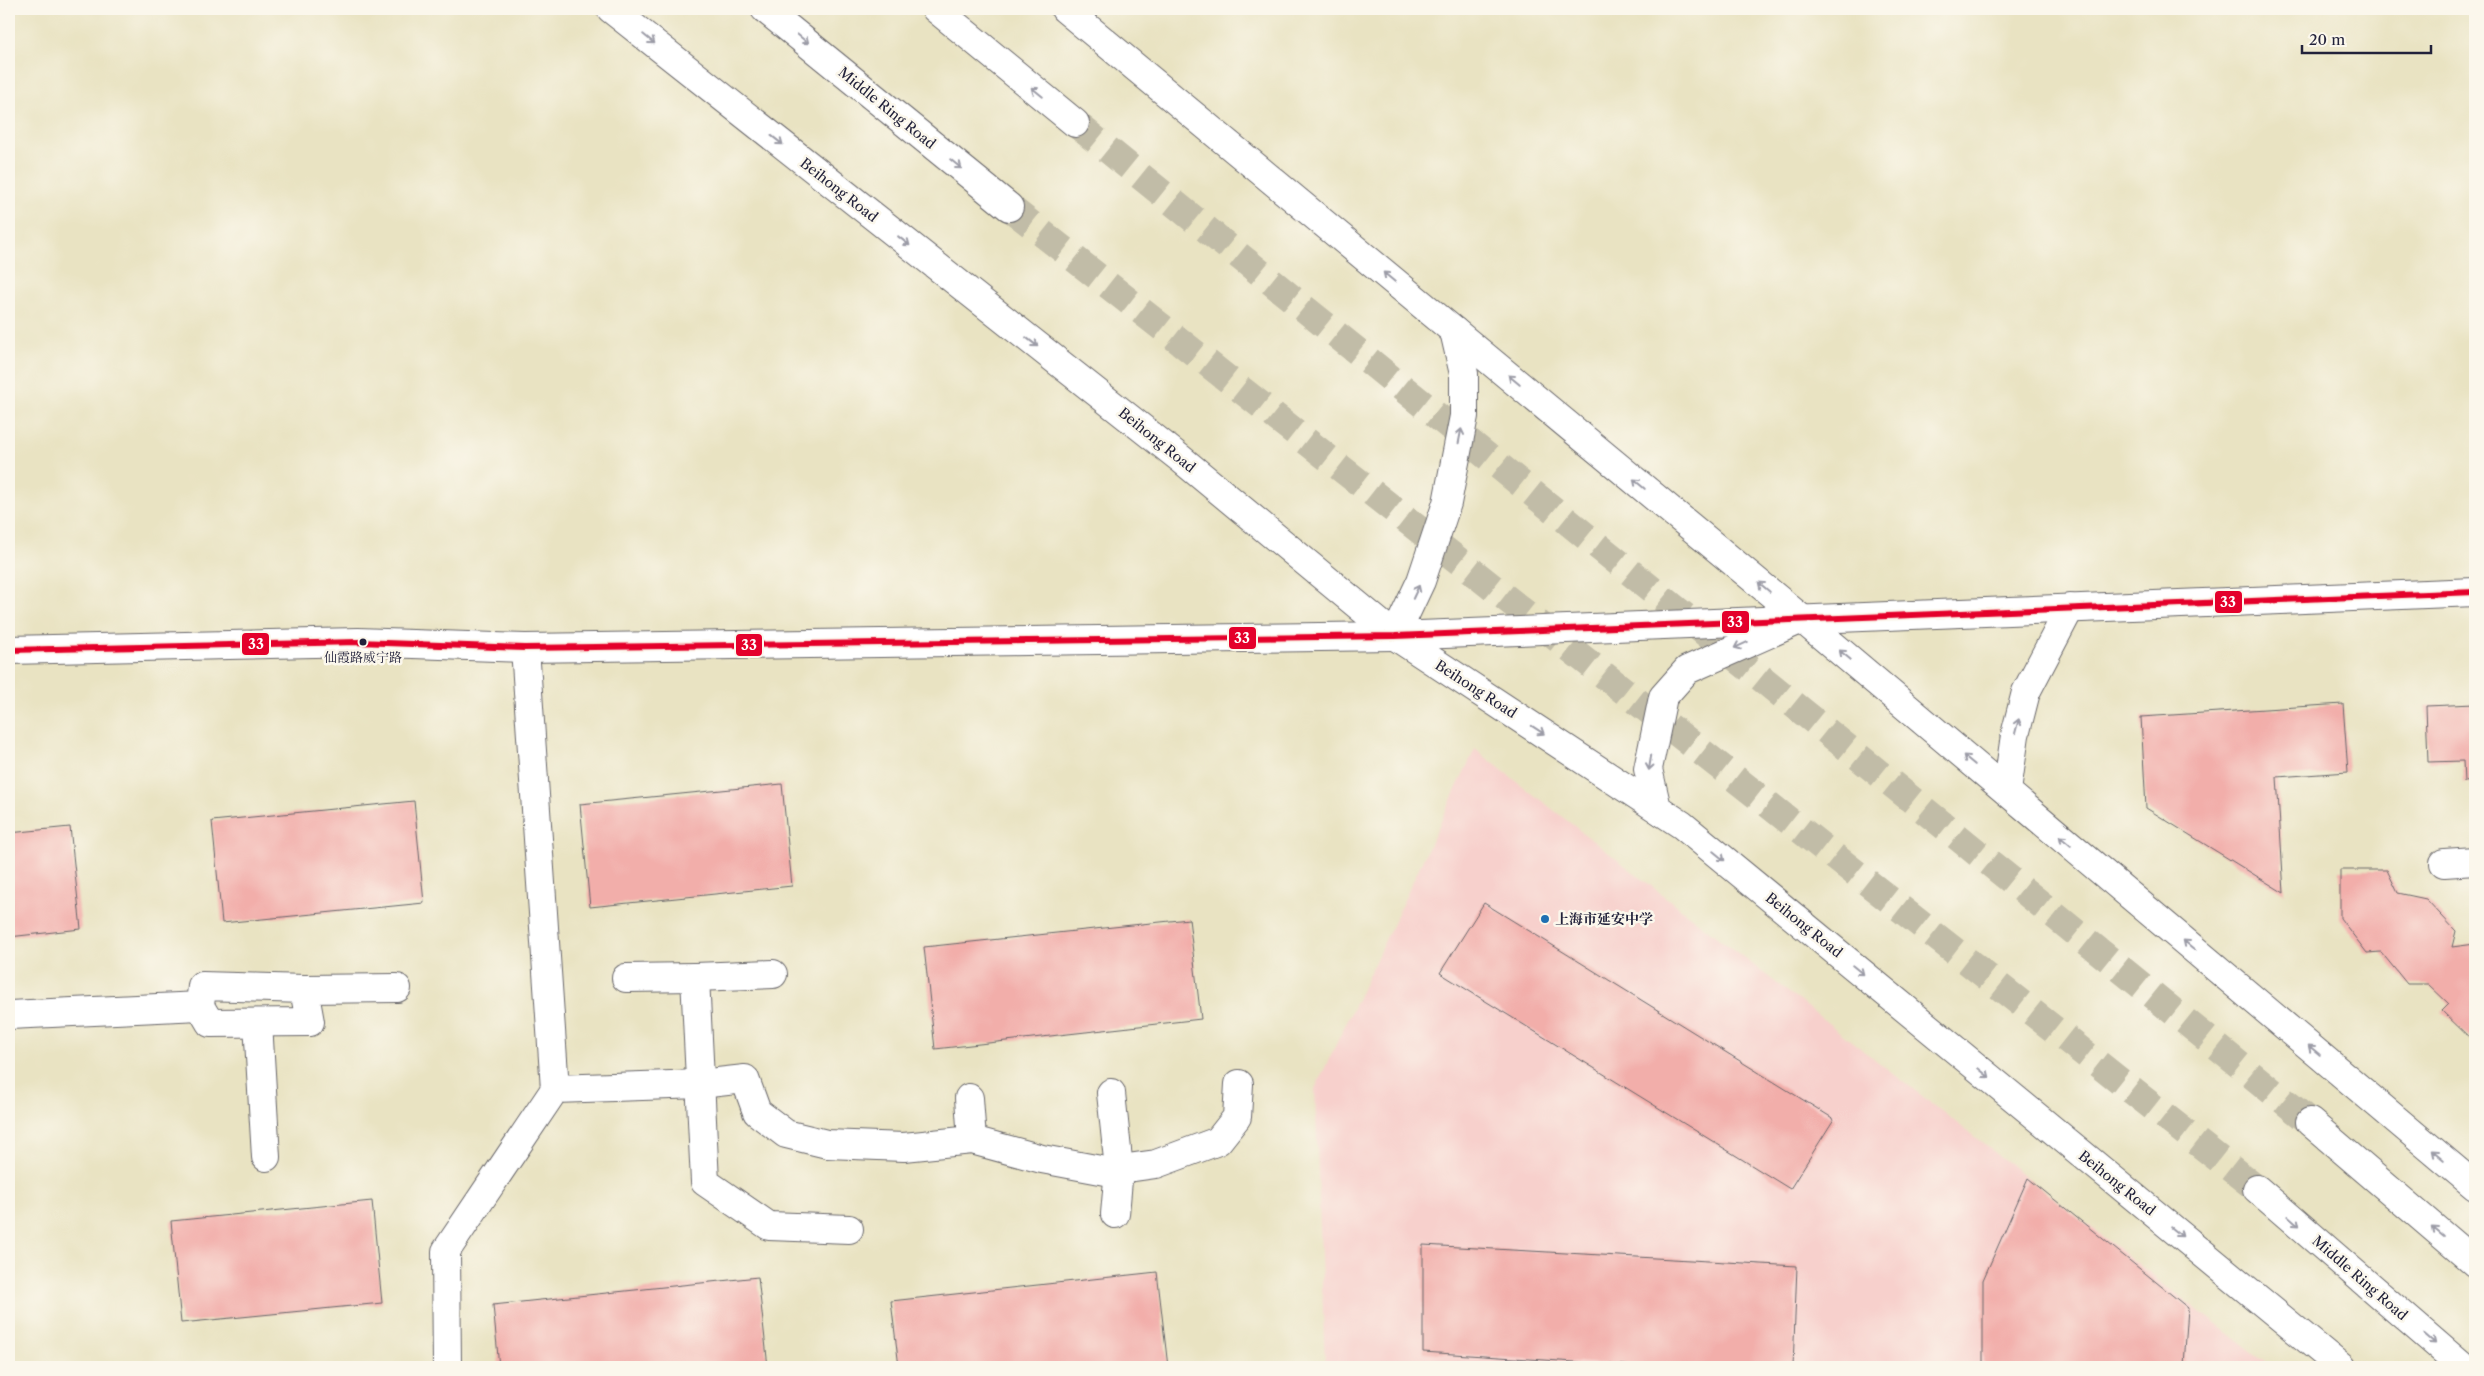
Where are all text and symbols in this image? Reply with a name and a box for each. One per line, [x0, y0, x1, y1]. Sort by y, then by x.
scale bar [2302, 22, 2430, 54]
text: 20 m [2309, 30, 2345, 49]
one-way arrow [642, 34, 655, 45]
one-way arrow [796, 34, 809, 45]
street label: Middle Ring Road [835, 63, 940, 153]
one-way arrow [1031, 86, 1044, 97]
one-way arrow [770, 135, 783, 146]
street label: Beihong Road [797, 154, 882, 226]
one-way arrow [949, 159, 962, 170]
one-way arrow [897, 236, 911, 246]
one-way arrow [1382, 271, 1395, 282]
one-way arrow [1025, 336, 1038, 347]
one-way arrow [1508, 375, 1521, 386]
street label: Beihong Road [1115, 404, 1199, 477]
one-way arrow [1456, 429, 1466, 445]
one-way arrow [1633, 478, 1646, 489]
one-way arrow [1758, 582, 1771, 593]
one-way arrow [1412, 585, 1421, 600]
line badge: 33 [2214, 590, 2243, 614]
text: 33 [2220, 593, 2236, 611]
line badge: 33 [1721, 610, 1750, 634]
text: 33 [1727, 613, 1743, 631]
line badge: 33 [1228, 626, 1257, 650]
text: 33 [1234, 629, 1250, 647]
line badge: 33 [241, 632, 270, 656]
line badge: 33 [735, 633, 763, 657]
text: 33 [248, 635, 264, 653]
text: 33 [741, 636, 757, 654]
marker: 仙霞路威宁路 [358, 637, 368, 647]
one-way arrow [1734, 641, 1749, 651]
place label: 仙霞路威宁路 [324, 649, 402, 665]
one-way arrow [1839, 649, 1852, 661]
street label: Beihong Road [1432, 656, 1521, 722]
one-way arrow [2013, 718, 2023, 734]
one-way arrow [1531, 725, 1545, 735]
one-way arrow [1645, 754, 1655, 770]
one-way arrow [1963, 754, 1976, 766]
one-way arrow [2059, 835, 2072, 846]
one-way arrow [1713, 850, 1726, 861]
street label: Beihong Road [1762, 889, 1846, 962]
place label: 上海市延安中学 [1555, 910, 1653, 928]
marker: 上海市延安中学 [1539, 913, 1551, 925]
one-way arrow [2183, 940, 2196, 951]
one-way arrow [1852, 964, 1865, 976]
one-way arrow [2307, 1044, 2320, 1056]
one-way arrow [1977, 1068, 1990, 1079]
street label: Beihong Road [2075, 1147, 2159, 1220]
one-way arrow [2432, 1149, 2445, 1160]
one-way arrow [2288, 1216, 2301, 1227]
one-way arrow [2432, 1226, 2445, 1237]
one-way arrow [2170, 1227, 2183, 1238]
street label: Middle Ring Road [2309, 1232, 2412, 1325]
one-way arrow [2424, 1333, 2437, 1345]

